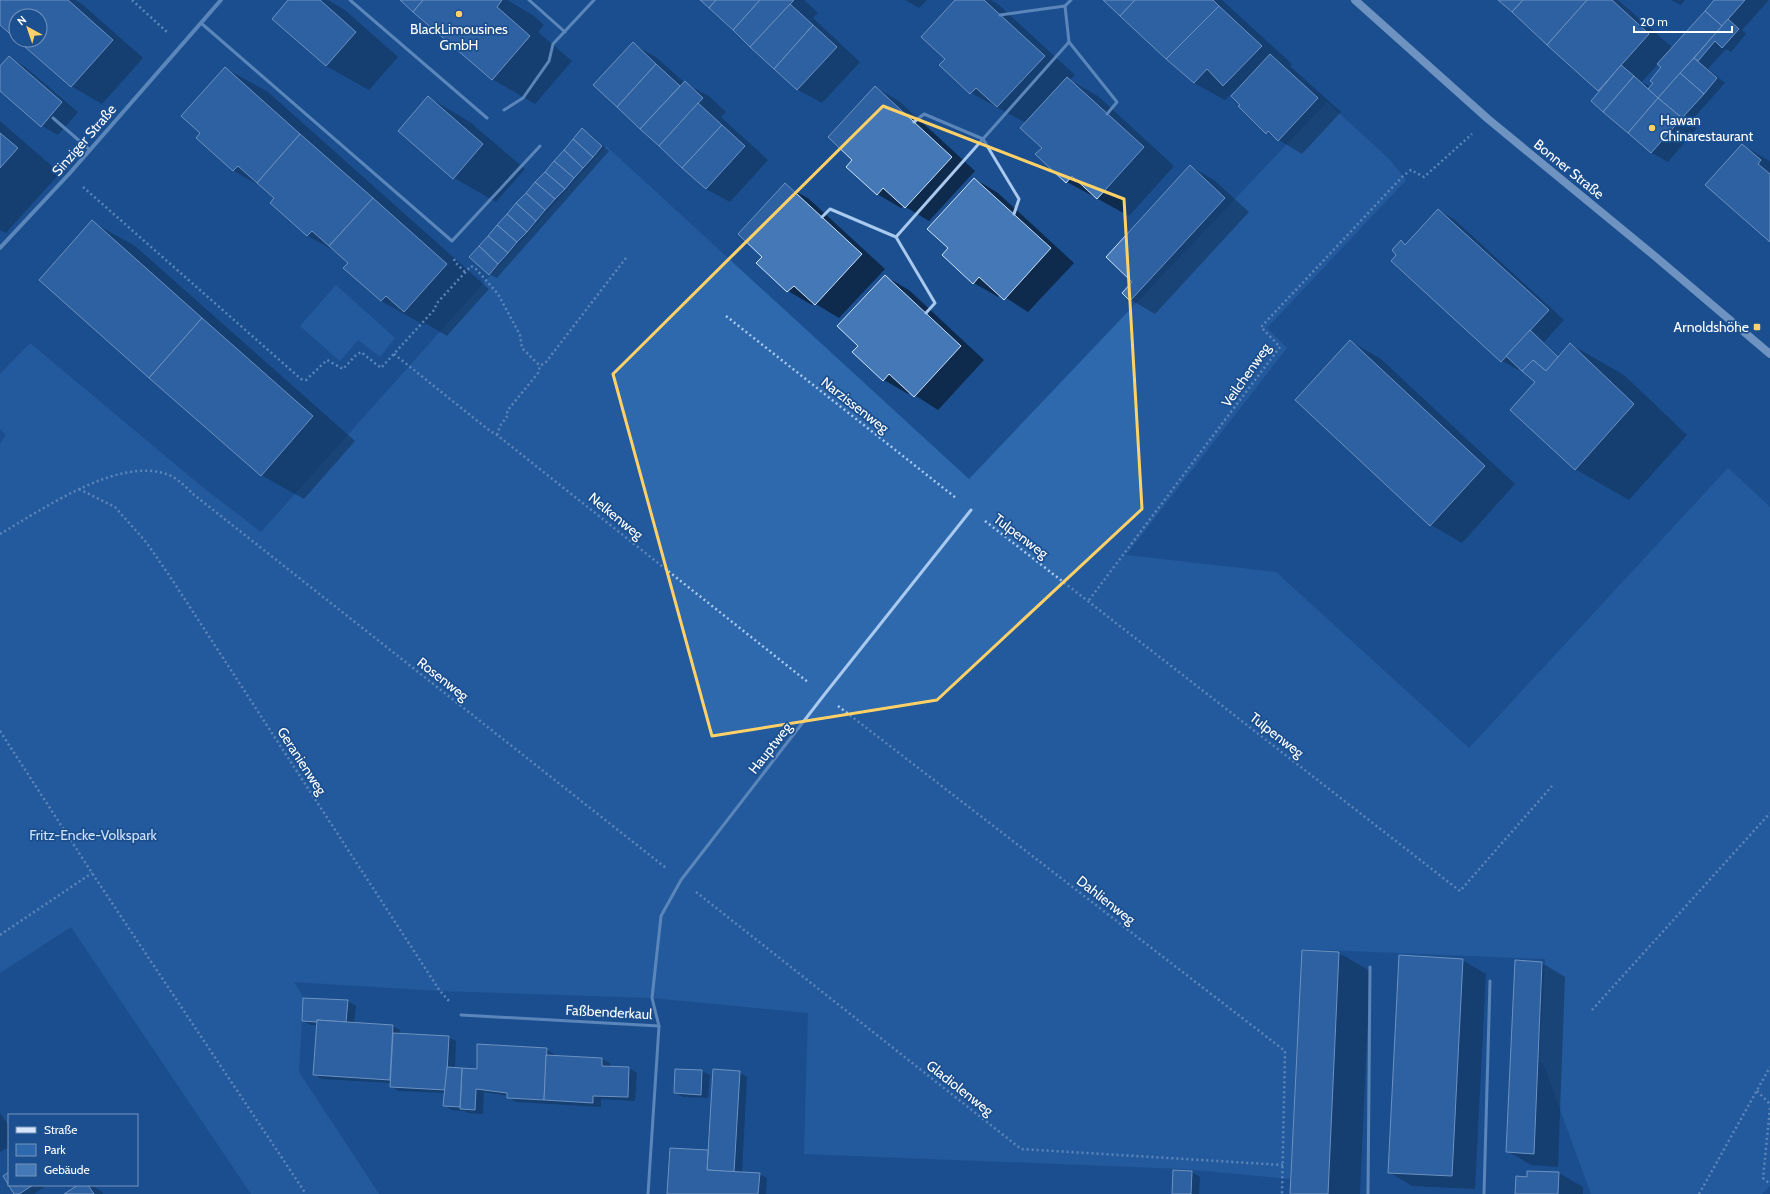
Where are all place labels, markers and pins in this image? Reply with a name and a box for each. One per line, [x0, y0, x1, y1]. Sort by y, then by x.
marker: BlackLimousines GmbH [454, 9, 464, 19]
place label: BlackLimousines GmbH [410, 20, 508, 54]
place label: Hawan Chinarestaurant [1660, 111, 1753, 145]
marker: Hawan Chinarestaurant [1647, 123, 1657, 133]
place label: Arnoldshöhe [1674, 318, 1749, 336]
marker: Arnoldshöhe [1752, 322, 1762, 332]

